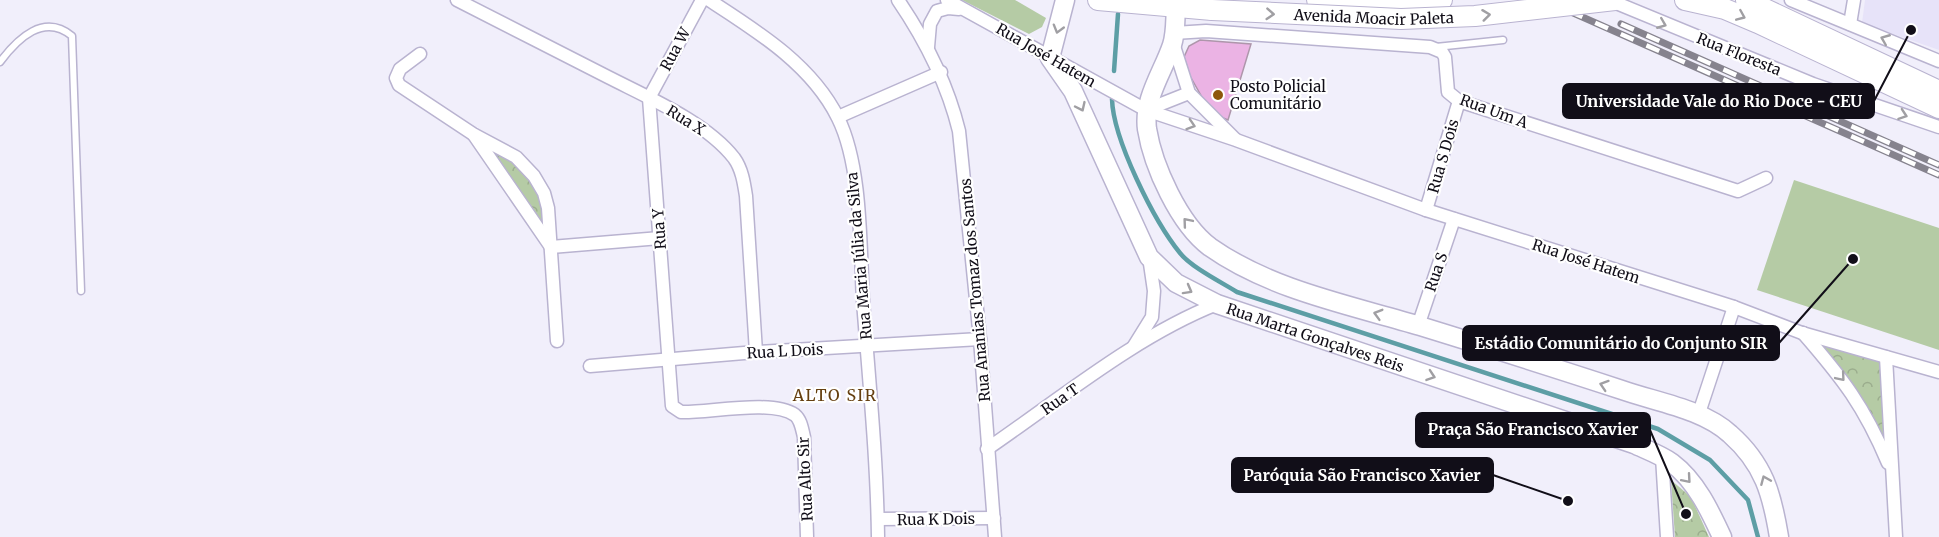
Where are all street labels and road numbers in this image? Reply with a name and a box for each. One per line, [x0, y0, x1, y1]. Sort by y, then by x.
street label: Avenida Moacir Paleta [1292, 4, 1454, 29]
street label: Rua José Hatem [993, 19, 1099, 91]
street label: Rua W [656, 23, 695, 74]
street label: Rua Floresta [1694, 28, 1784, 80]
street label: Rua Um A [1457, 90, 1531, 132]
street label: Rua X [663, 101, 709, 139]
street label: Rua S Dois [1423, 117, 1463, 195]
street label: Rua Maria Júlia da Silva [842, 171, 876, 341]
street label: Rua Ananias Tomaz dos Santos [956, 177, 994, 403]
street label: Rua Y [648, 208, 670, 250]
street label: Rua José Hatem [1530, 235, 1642, 287]
street label: Rua S [1420, 250, 1452, 294]
street label: Rua Marta Gonçalves Reis [1224, 298, 1407, 376]
street label: Rua L Dois [746, 340, 824, 362]
street label: Rua T [1037, 379, 1083, 419]
street label: Rua Alto Sir [793, 436, 817, 522]
street label: Rua K Dois [897, 509, 975, 529]

